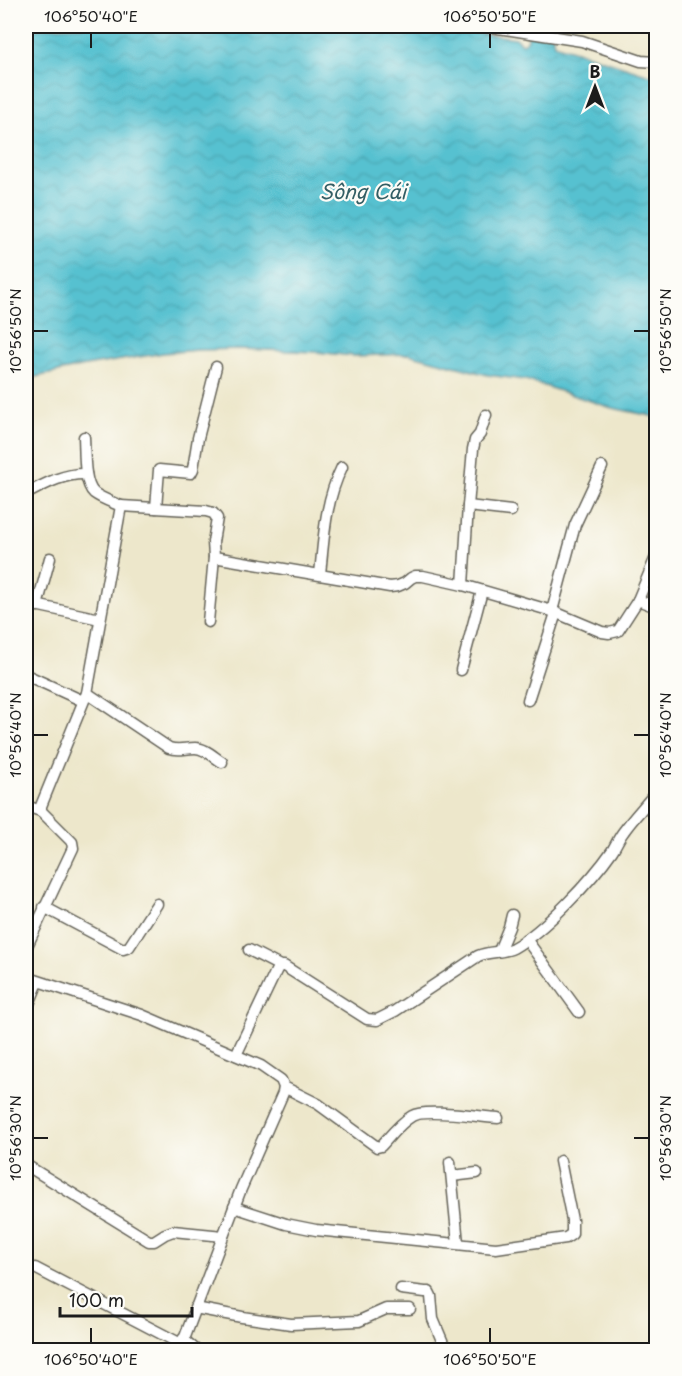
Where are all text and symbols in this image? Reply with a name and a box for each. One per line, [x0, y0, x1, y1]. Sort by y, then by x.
text: 106°50'40"E [44, 4, 138, 27]
text: 106°50'50"E [443, 4, 537, 27]
north arrow [565, 57, 625, 117]
text: B [590, 59, 601, 83]
water label: Sông Cái [320, 176, 410, 206]
text: 10°56'50"N [3, 288, 26, 374]
text: 10°56'50"N [653, 288, 676, 374]
text: 10°56'40"N [3, 692, 26, 778]
text: 10°56'40"N [653, 692, 676, 778]
text: 10°56'30"N [3, 1095, 26, 1181]
text: 10°56'30"N [653, 1095, 676, 1181]
scale bar [60, 1280, 192, 1318]
text: 100 m [69, 1286, 124, 1313]
text: 106°50'40"E [44, 1347, 138, 1370]
text: 106°50'50"E [443, 1347, 537, 1370]

